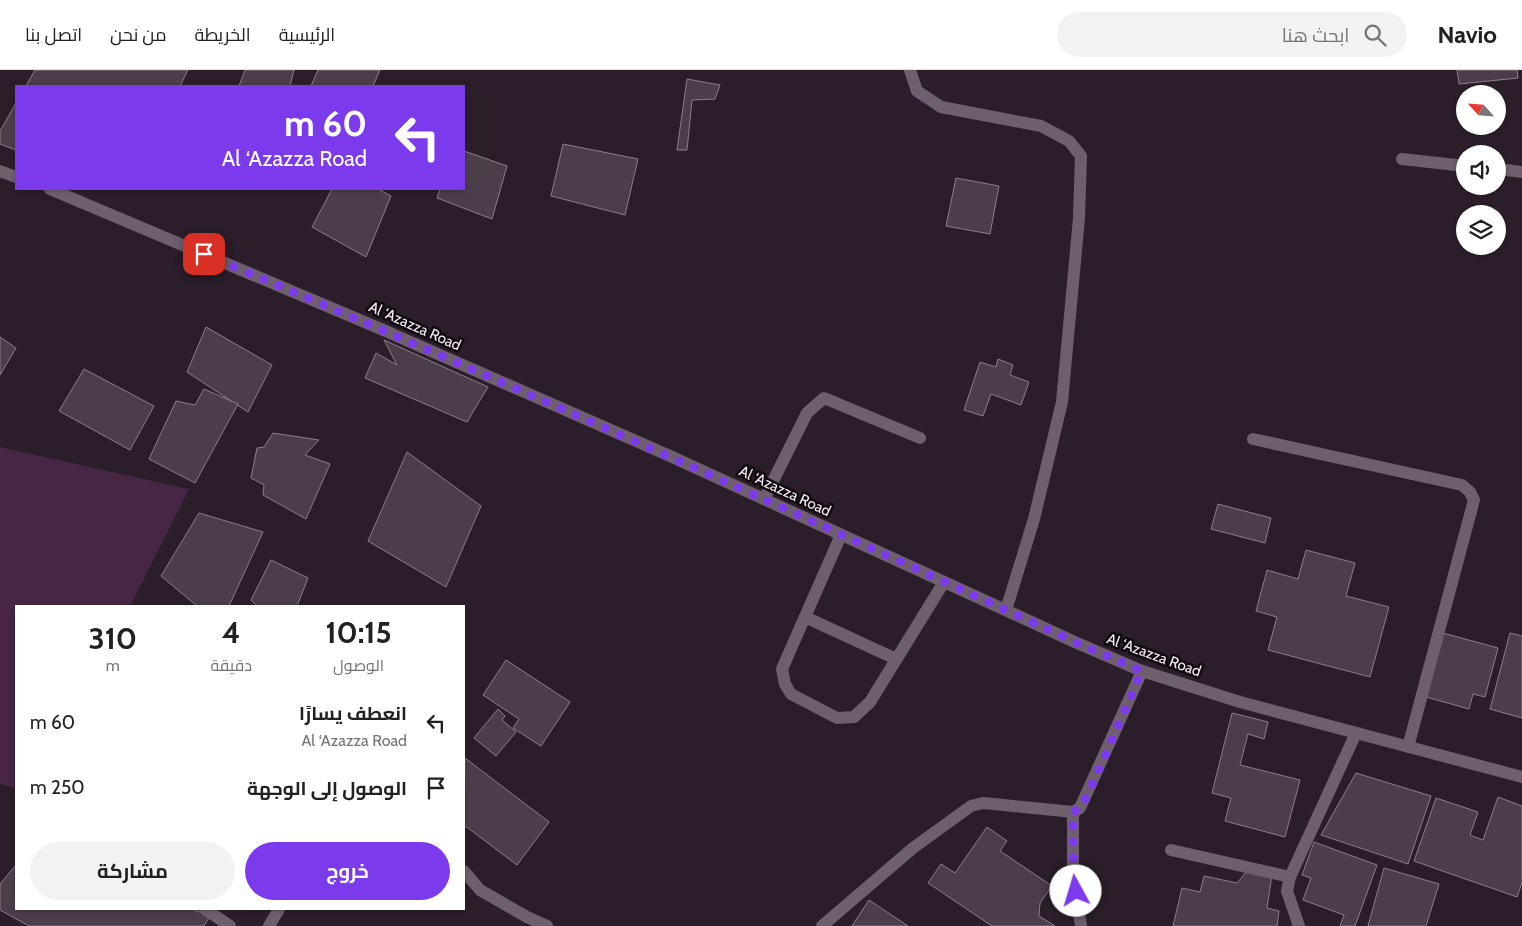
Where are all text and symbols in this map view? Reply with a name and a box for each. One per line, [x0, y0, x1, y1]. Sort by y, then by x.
search box [1057, 12, 1407, 57]
text: Navio [1437, 20, 1497, 49]
icon: search [1361, 21, 1389, 49]
text: اتصل بنا [25, 24, 82, 46]
text: من نحن [110, 24, 166, 46]
text: الخريطة [194, 24, 251, 46]
text: الرئيسية [279, 24, 335, 46]
text: ابحث هنا [1282, 24, 1349, 47]
north arrow [1456, 85, 1506, 135]
map controls [1456, 85, 1506, 255]
text: 60 m [284, 102, 367, 145]
icon: left [385, 105, 450, 170]
text: Al ‘Azazza Road [222, 145, 367, 172]
button: sound [1456, 145, 1506, 195]
button: layers [1456, 205, 1506, 255]
pin [183, 233, 225, 275]
icon: arrive [190, 240, 218, 268]
street label: Al ‘Azazza Road [366, 298, 464, 354]
street label: Al ‘Azazza Road [736, 462, 834, 520]
text: 4 [222, 614, 241, 651]
text: 10:15 [325, 614, 392, 651]
text: 310 [89, 620, 137, 657]
street label: Al ‘Azazza Road [1104, 630, 1204, 680]
text: m [106, 656, 120, 675]
text: دقيقة [210, 656, 252, 675]
text: الوصول [333, 656, 384, 675]
text: انعطف يسارًا [299, 702, 407, 725]
icon: left [422, 709, 450, 737]
text: 60 m [30, 711, 75, 734]
text: Al ‘Azazza Road [301, 731, 407, 750]
icon: arrive [422, 774, 450, 802]
text: 250 m [30, 776, 84, 799]
text: الوصول إلى الوجهة [247, 777, 407, 800]
button: مشاركة [30, 842, 235, 900]
button: خروج [245, 842, 450, 900]
position arrow [1049, 864, 1101, 916]

